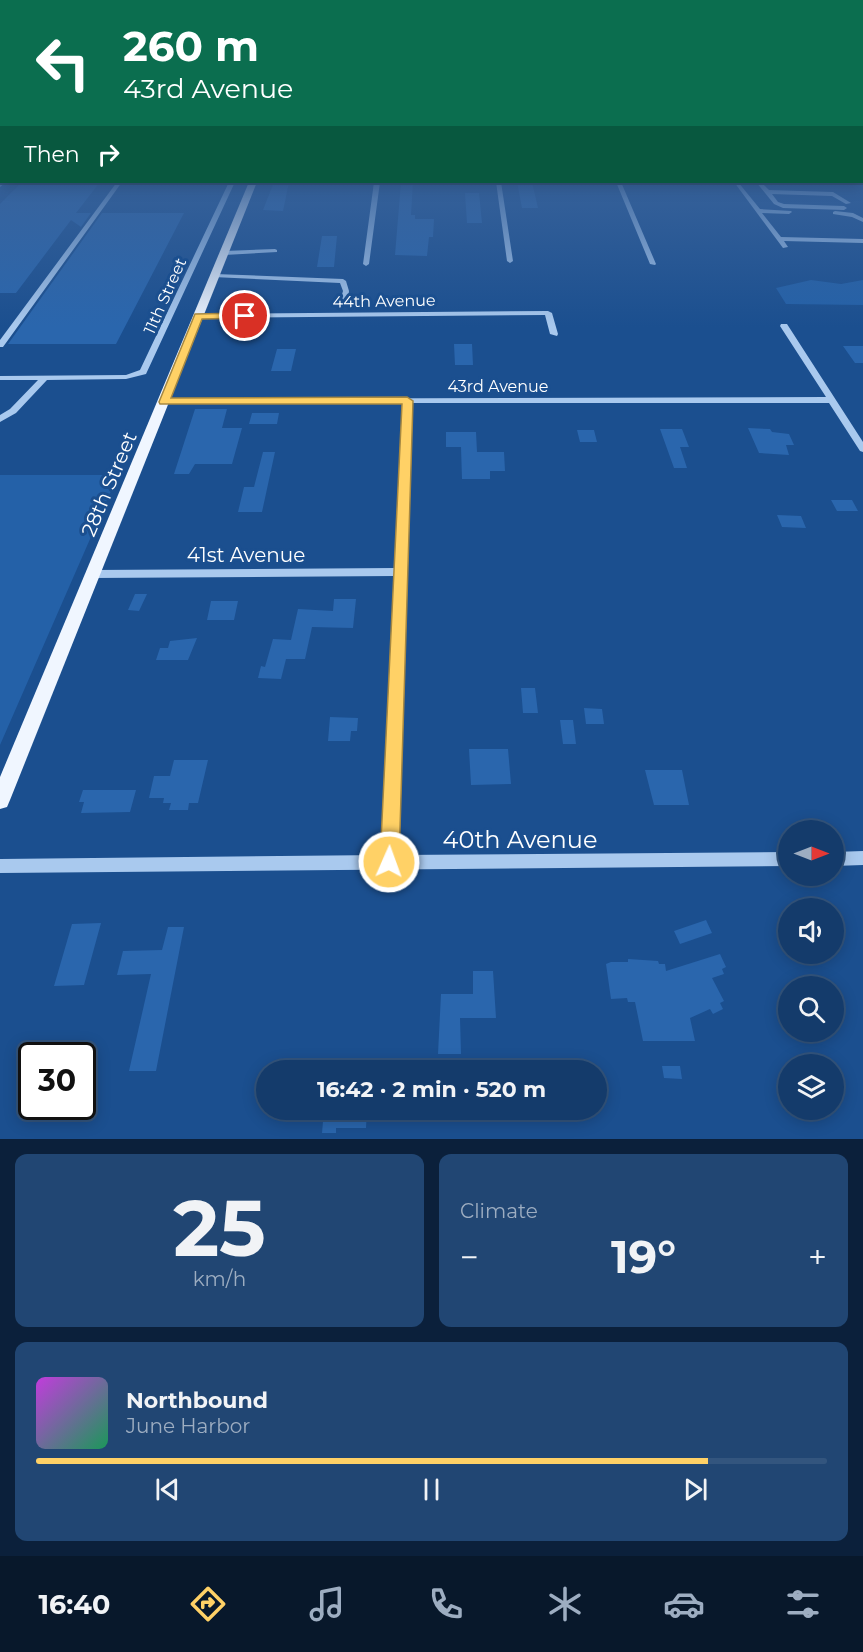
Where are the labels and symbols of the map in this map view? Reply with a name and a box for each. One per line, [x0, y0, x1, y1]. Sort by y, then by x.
street label: 11th Street [140, 254, 190, 337]
pin [219, 290, 270, 341]
street label: 44th Avenue [332, 291, 436, 311]
street label: 43rd Avenue [448, 377, 549, 396]
street label: 28th Street [76, 428, 142, 540]
street label: 41st Avenue [187, 543, 305, 567]
north arrow [778, 820, 844, 886]
street label: 40th Avenue [443, 825, 597, 854]
position arrow [357, 830, 421, 894]
speed limit sign: 30 [18, 1042, 96, 1120]

